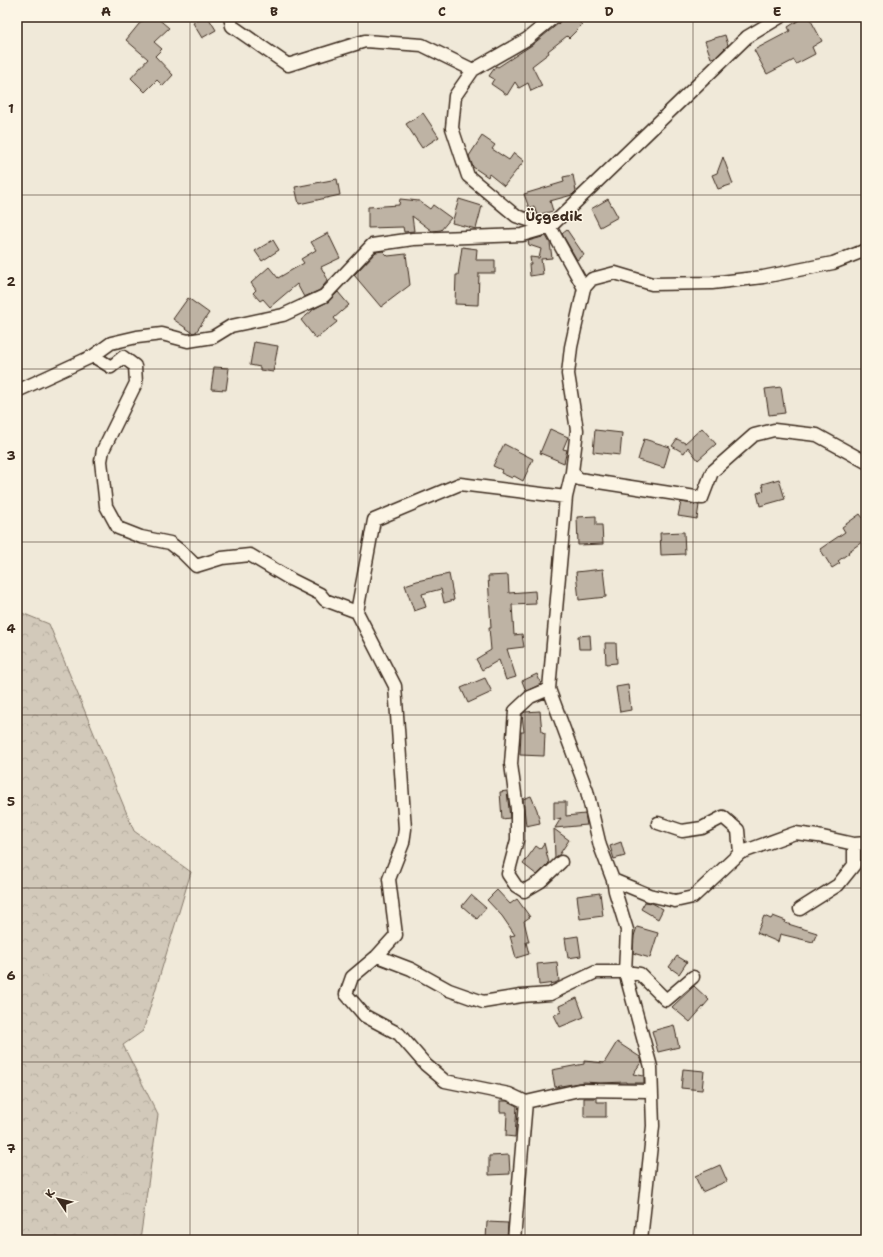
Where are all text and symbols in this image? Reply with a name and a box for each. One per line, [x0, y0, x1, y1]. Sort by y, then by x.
text: A [101, 3, 111, 20]
text: B [270, 3, 278, 20]
text: C [438, 3, 446, 20]
text: D [604, 3, 614, 20]
text: E [773, 3, 782, 20]
text: 1 [8, 100, 14, 117]
district label: Üçgedik [525, 207, 583, 225]
text: 2 [6, 273, 16, 290]
text: 3 [6, 447, 16, 464]
text: 4 [6, 620, 16, 637]
text: 5 [7, 793, 15, 810]
text: 6 [6, 967, 16, 984]
text: 7 [6, 1140, 16, 1157]
north arrow [38, 1179, 78, 1219]
text: K [42, 1186, 59, 1201]

